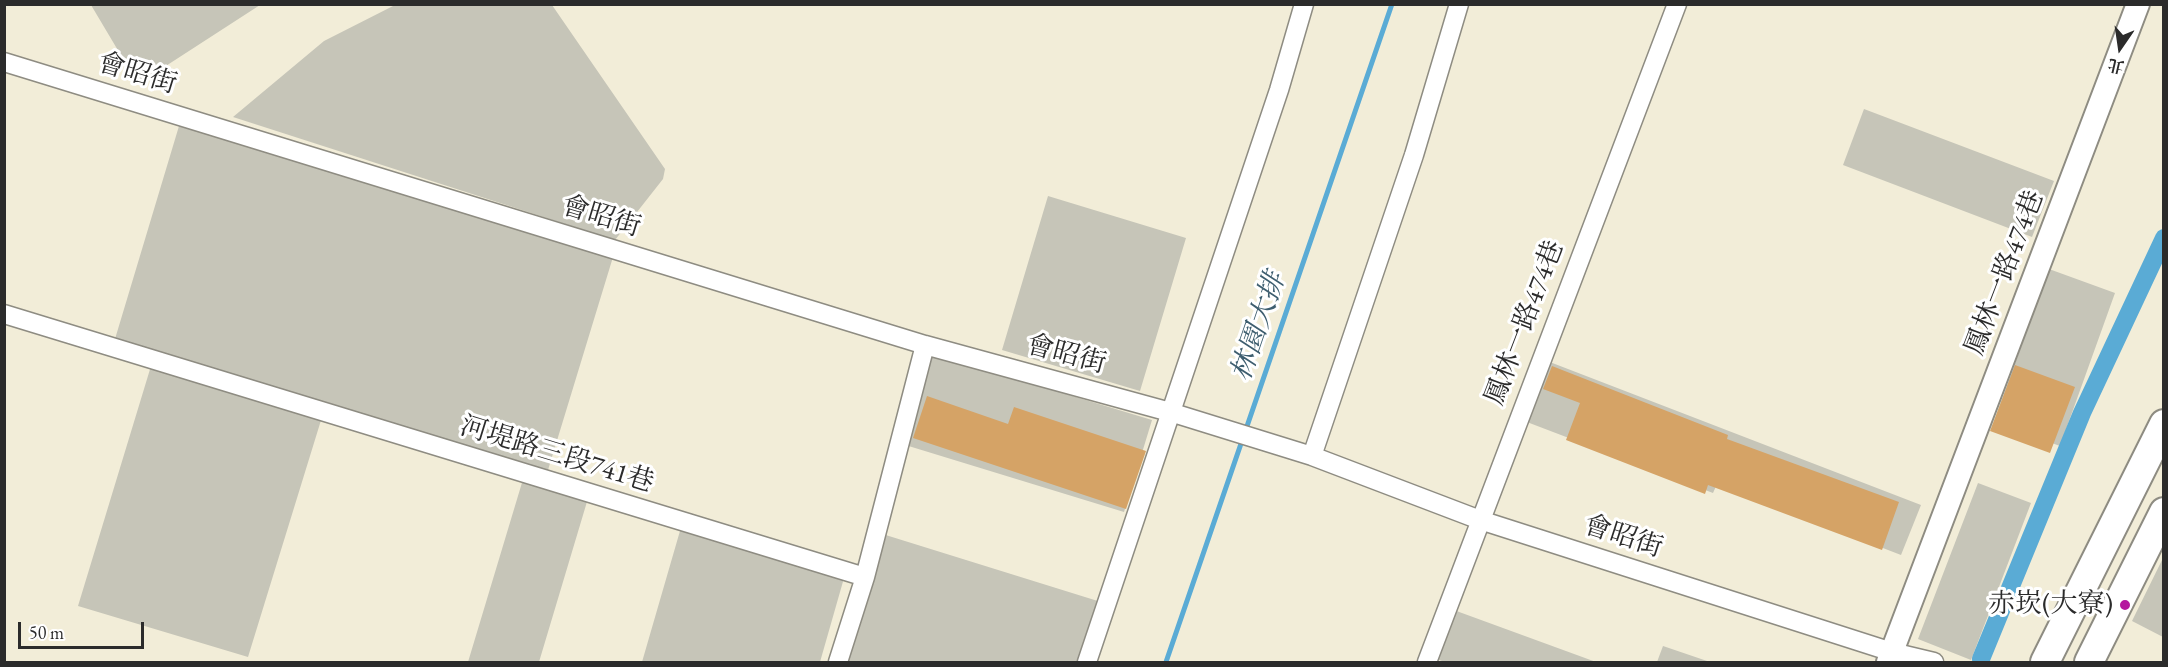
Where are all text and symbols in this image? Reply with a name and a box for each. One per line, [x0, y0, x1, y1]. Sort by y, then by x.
north arrow [2090, 18, 2150, 78]
street label: 會昭街 [94, 47, 180, 101]
text: 北 [2106, 54, 2126, 78]
street label: 鳳林一路474巷 [1959, 186, 2051, 360]
street label: 會昭街 [558, 190, 644, 244]
street label: 鳳林一路474巷 [1479, 236, 1571, 410]
water label: 林園大排 [1225, 269, 1293, 385]
street label: 會昭街 [1023, 329, 1109, 381]
street label: 河堤路三段741巷 [456, 410, 658, 500]
street label: 會昭街 [1579, 509, 1667, 565]
place label: 赤崁(大寮) [1988, 589, 2113, 621]
marker: 赤崁(大寮) [2118, 598, 2132, 612]
scale bar [21, 610, 147, 648]
text: 50 m [29, 621, 64, 644]

